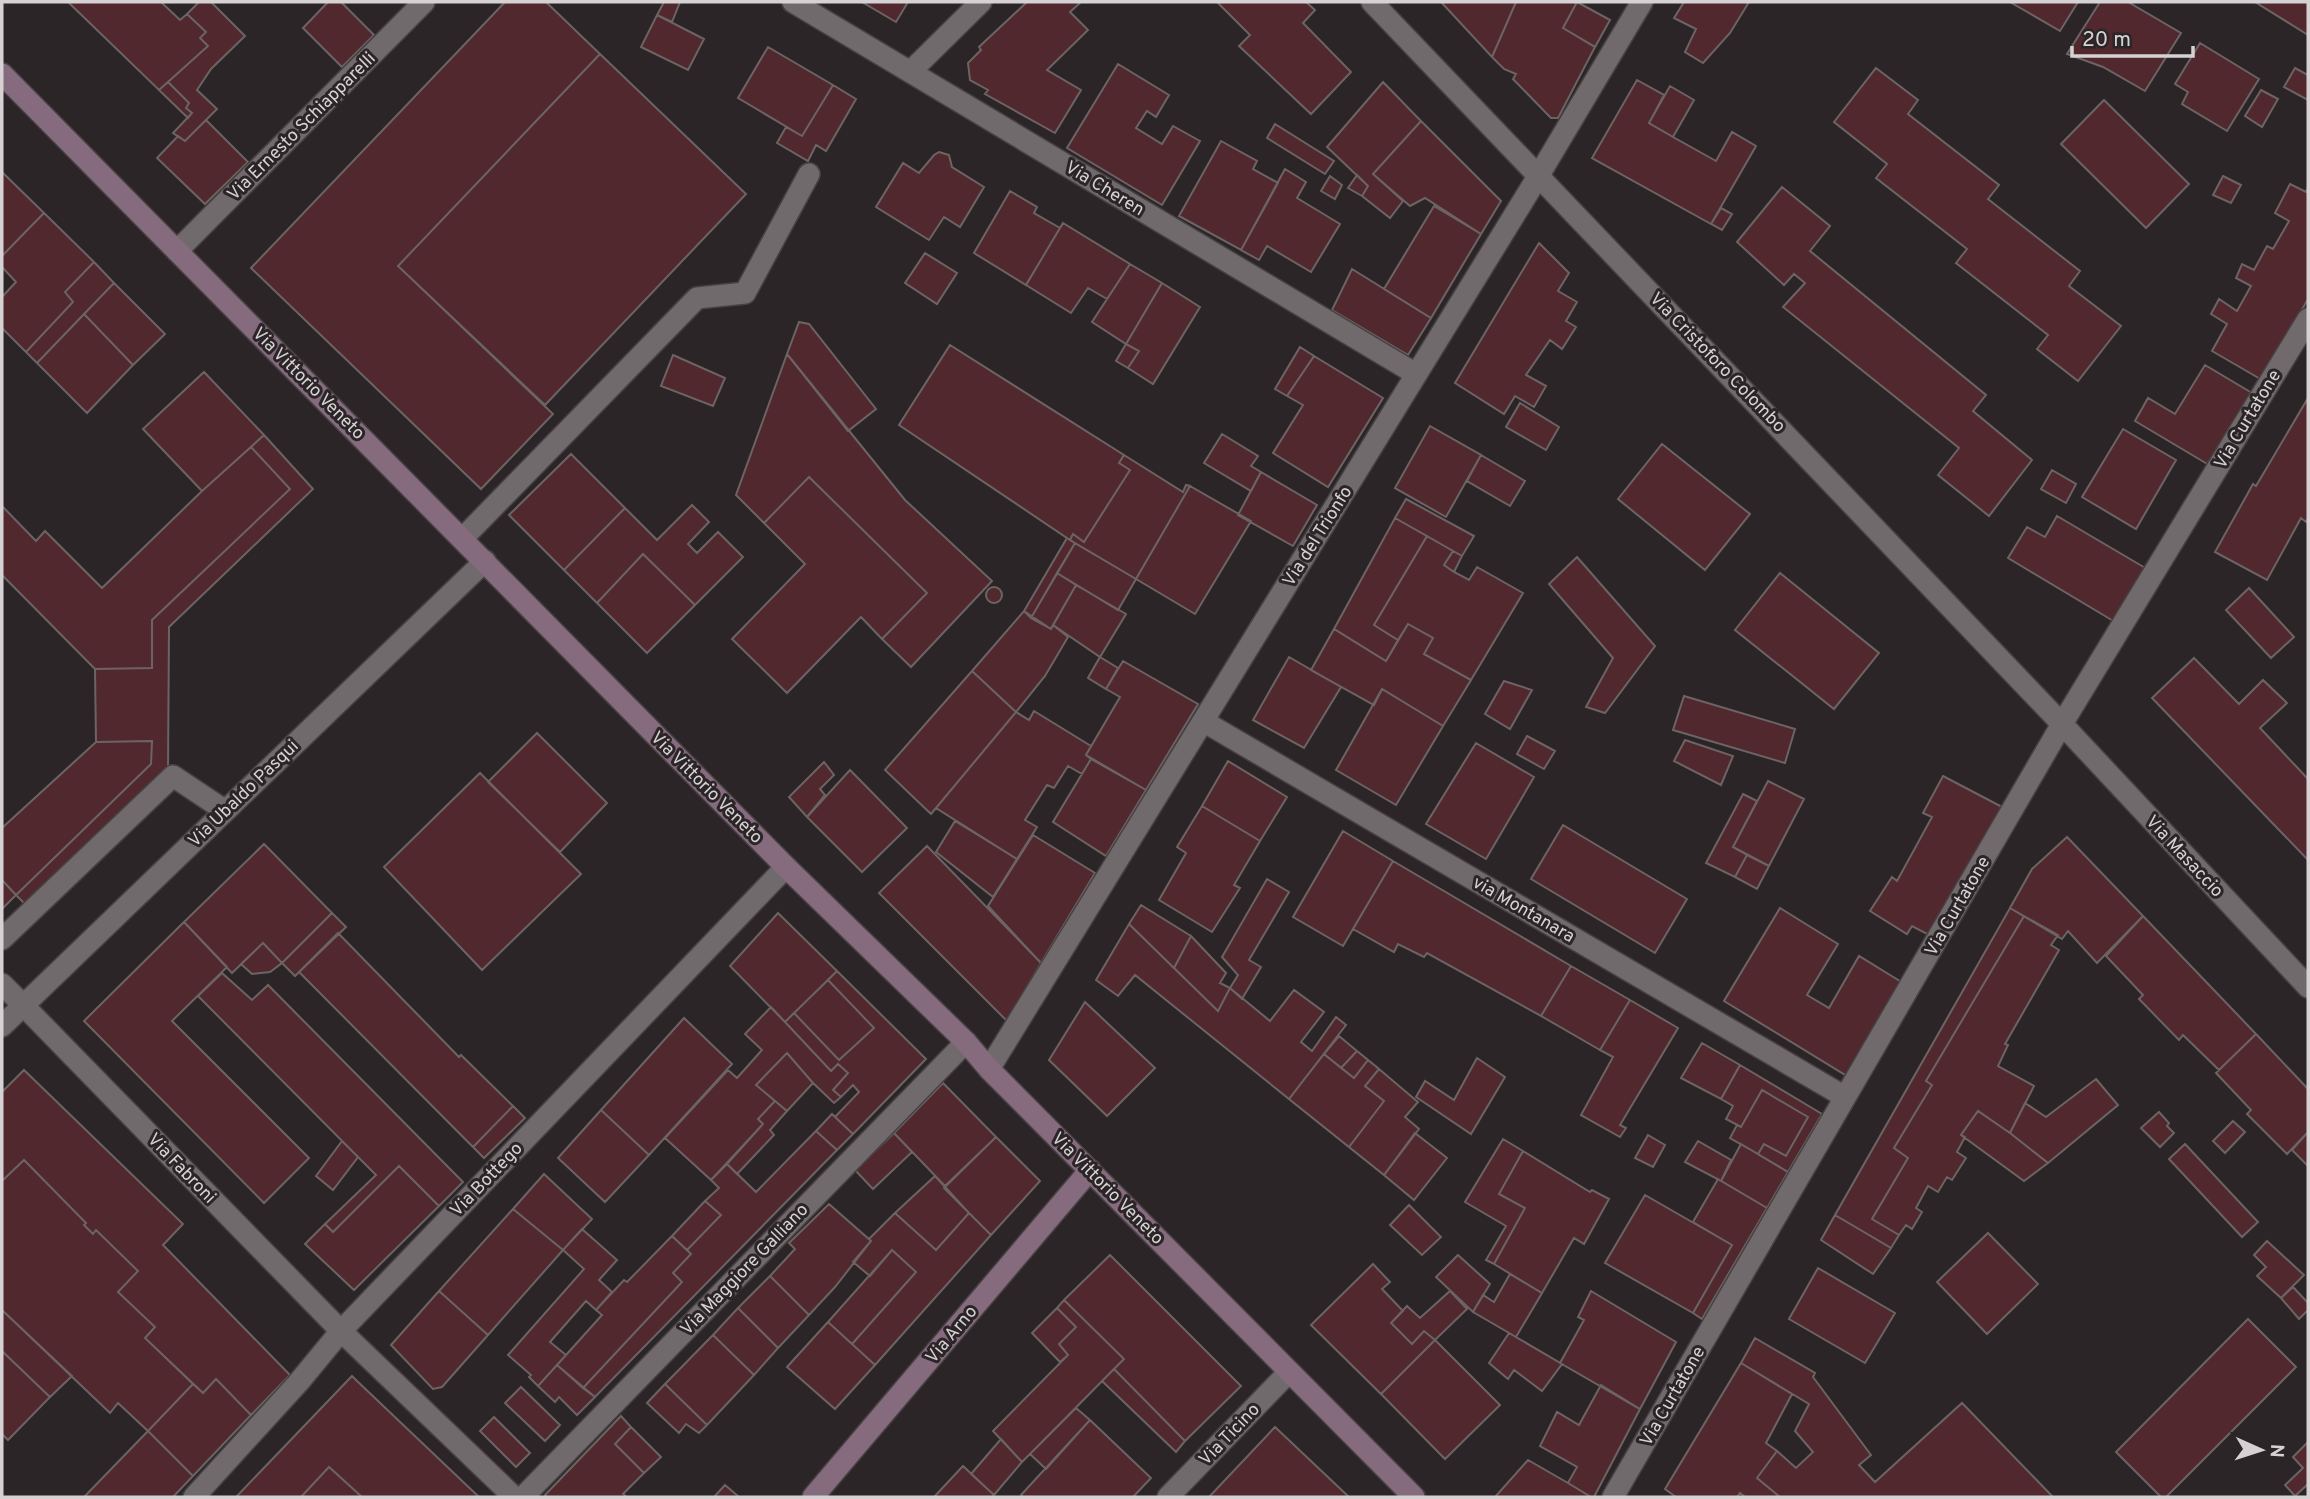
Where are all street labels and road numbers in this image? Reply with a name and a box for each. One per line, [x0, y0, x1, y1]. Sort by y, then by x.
street label: Via Ernesto Schiapparelli [223, 48, 381, 206]
street label: Via Cheren [1060, 157, 1148, 222]
street label: Via Cristoforo Colombo [1644, 288, 1790, 438]
street label: Via Vittorio Veneto [247, 323, 369, 445]
street label: Via Curtatone [2210, 366, 2287, 474]
street label: Via del Trionfo [1278, 482, 1358, 591]
street label: Via Vittorio Veneto [645, 727, 767, 849]
street label: Via Ubaldo Pasqui [184, 735, 304, 853]
street label: Via Masaccio [2140, 811, 2228, 903]
street label: Via Curtatone [1920, 853, 1996, 961]
street label: via Montanara [1468, 872, 1578, 949]
street label: Via Vittorio Veneto [1046, 1128, 1168, 1250]
street label: Via Fabroni [142, 1129, 220, 1209]
street label: Via Bottego [446, 1138, 528, 1222]
street label: Via Maggiore Galliano [676, 1199, 814, 1341]
street label: Via Arno [921, 1301, 983, 1369]
street label: Via Curtatone [1635, 1343, 1711, 1451]
street label: Via Ticino [1195, 1399, 1266, 1471]

